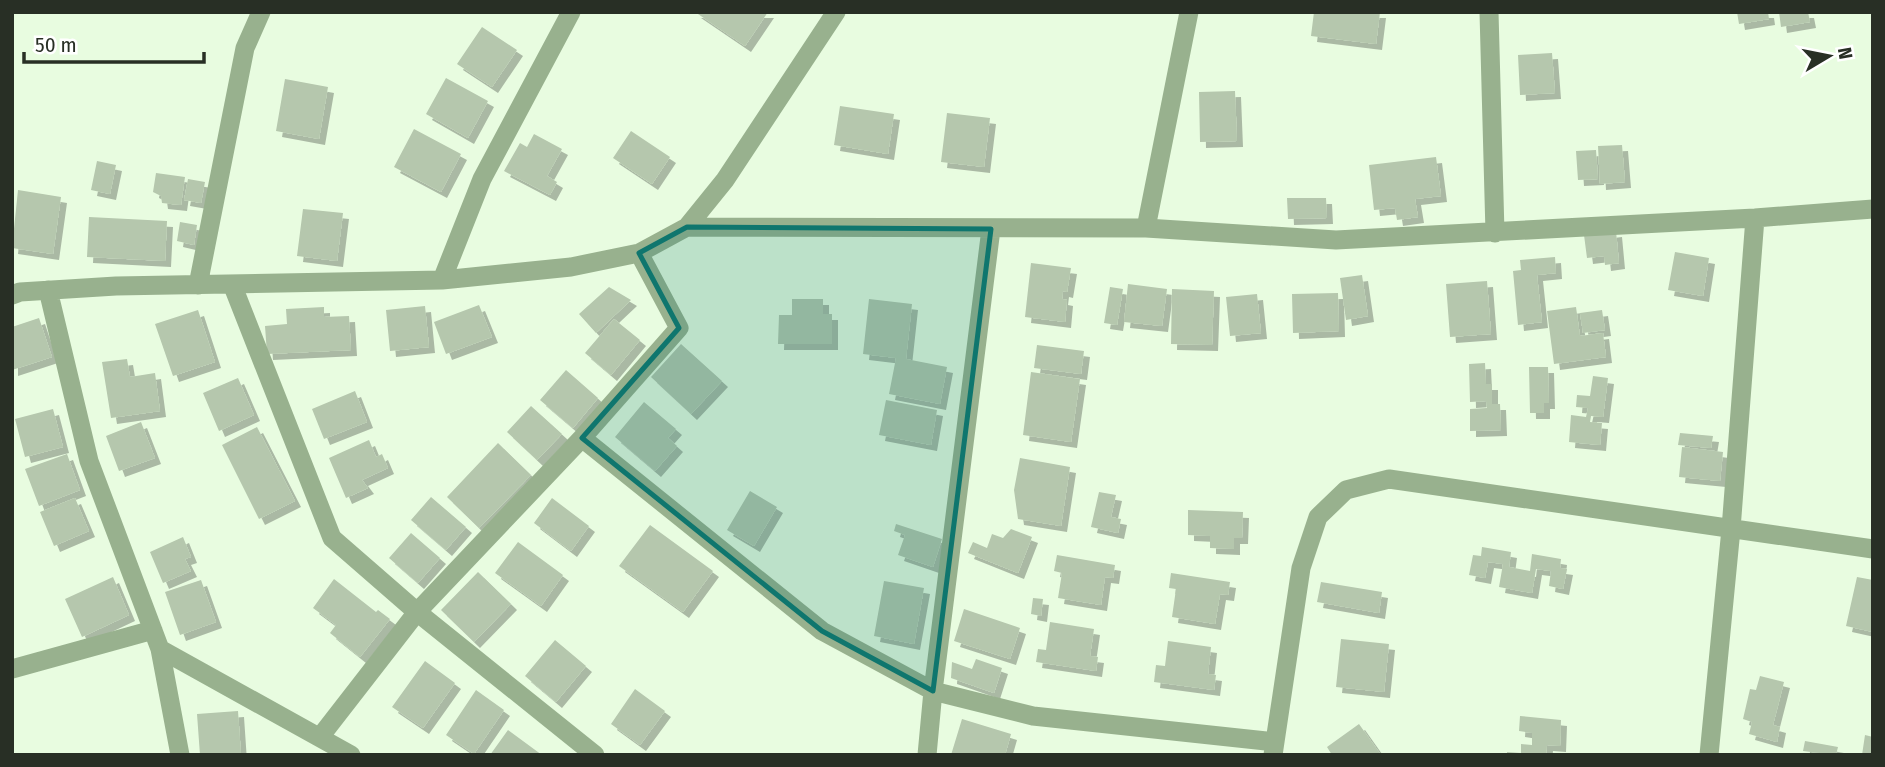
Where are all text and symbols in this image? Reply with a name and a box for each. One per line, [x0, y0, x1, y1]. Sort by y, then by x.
scale bar [24, 21, 205, 65]
north arrow [1794, 21, 1864, 91]
text: 50 m [35, 32, 77, 58]
text: N [1833, 46, 1858, 61]

